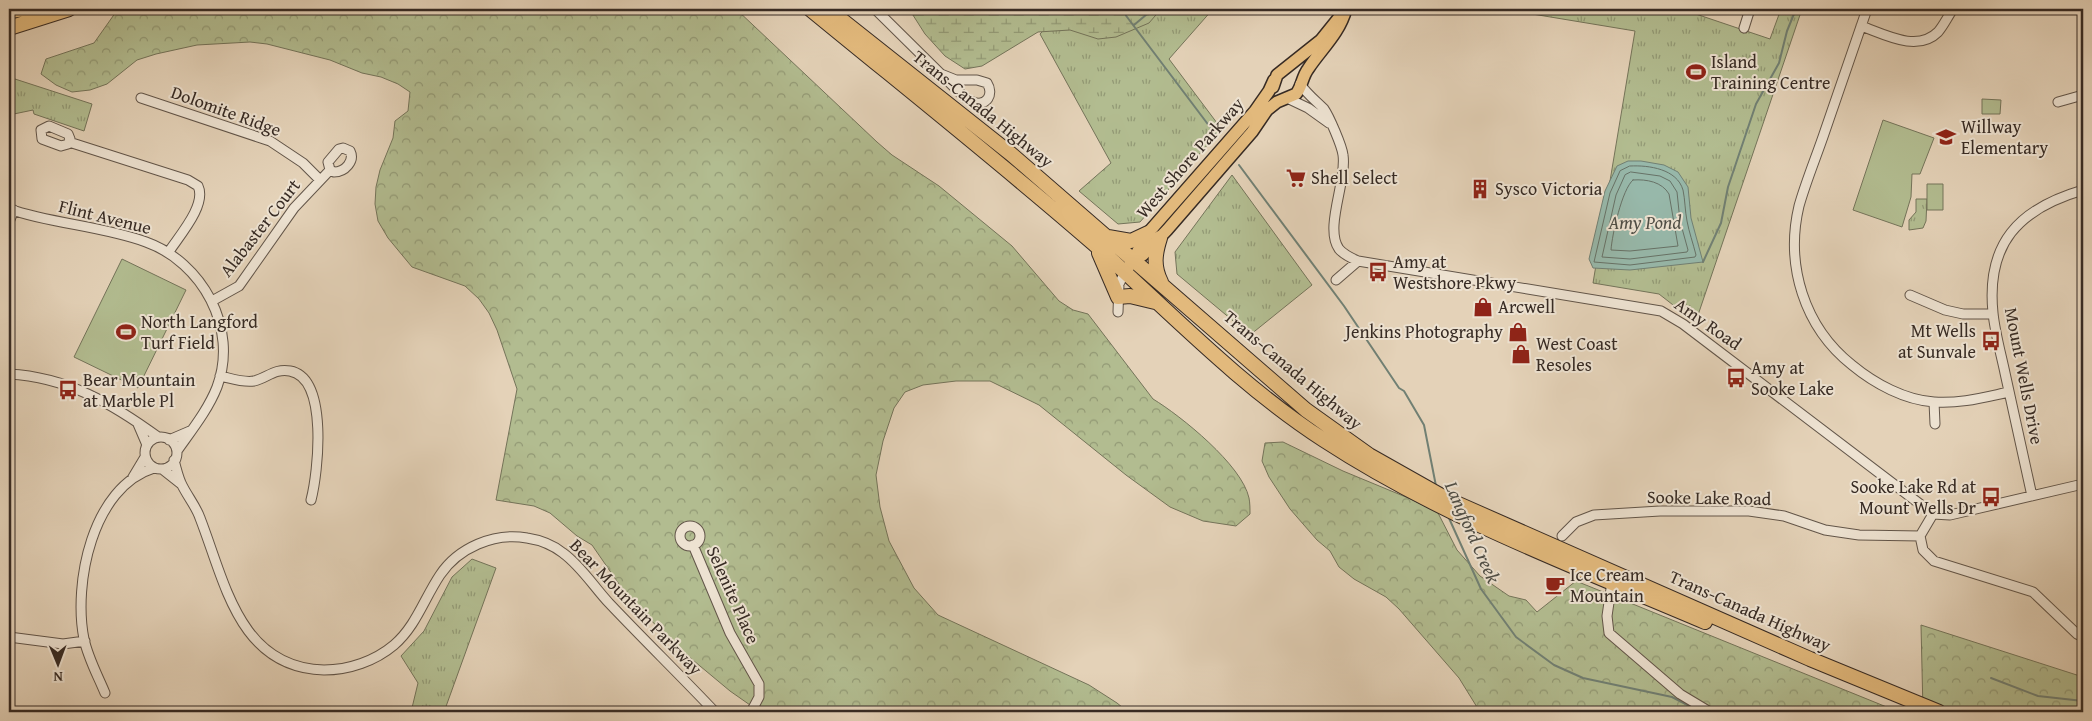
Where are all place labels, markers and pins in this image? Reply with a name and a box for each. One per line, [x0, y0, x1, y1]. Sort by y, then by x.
place label: Island Training Centre [1711, 48, 1830, 96]
sports icon: Island Training Centre [1685, 61, 1707, 83]
place label: Willway Elementary [1961, 113, 2048, 161]
school or university icon: Willway Elementary [1935, 126, 1957, 148]
place label: Shell Select [1311, 164, 1398, 191]
supermarket icon: Shell Select [1285, 167, 1307, 189]
place label: Sysco Victoria [1495, 175, 1603, 202]
building icon: Sysco Victoria [1469, 178, 1491, 200]
place label: Amy at Westshore Pkwy [1393, 248, 1516, 296]
bus stop icon: Amy at Westshore Pkwy [1367, 261, 1389, 283]
place label: Arcwell [1498, 293, 1555, 320]
shop icon: Arcwell [1472, 296, 1494, 318]
place label: North Langford Turf Field [141, 308, 258, 356]
place label: Mt Wells at Sunvale [1898, 317, 1976, 365]
place label: Jenkins Photography [1343, 318, 1503, 345]
sports icon: North Langford Turf Field [115, 321, 137, 343]
shop icon: Jenkins Photography [1507, 321, 1529, 343]
place label: West Coast Resoles [1536, 330, 1618, 378]
bus stop icon: Mt Wells at Sunvale [1980, 330, 2002, 352]
shop icon: West Coast Resoles [1510, 343, 1532, 365]
place label: Amy at Sooke Lake [1751, 354, 1834, 402]
place label: Bear Mountain at Marble Pl [83, 366, 195, 414]
bus stop icon: Amy at Sooke Lake [1725, 367, 1747, 389]
bus stop icon: Bear Mountain at Marble Pl [57, 379, 79, 401]
place label: Sooke Lake Rd at Mount Wells Dr [1850, 473, 1977, 521]
bus stop icon: Sooke Lake Rd at Mount Wells Dr [1980, 486, 2002, 508]
place label: Ice Cream Mountain [1570, 561, 1645, 609]
cafe icon: Ice Cream Mountain [1544, 574, 1566, 596]

